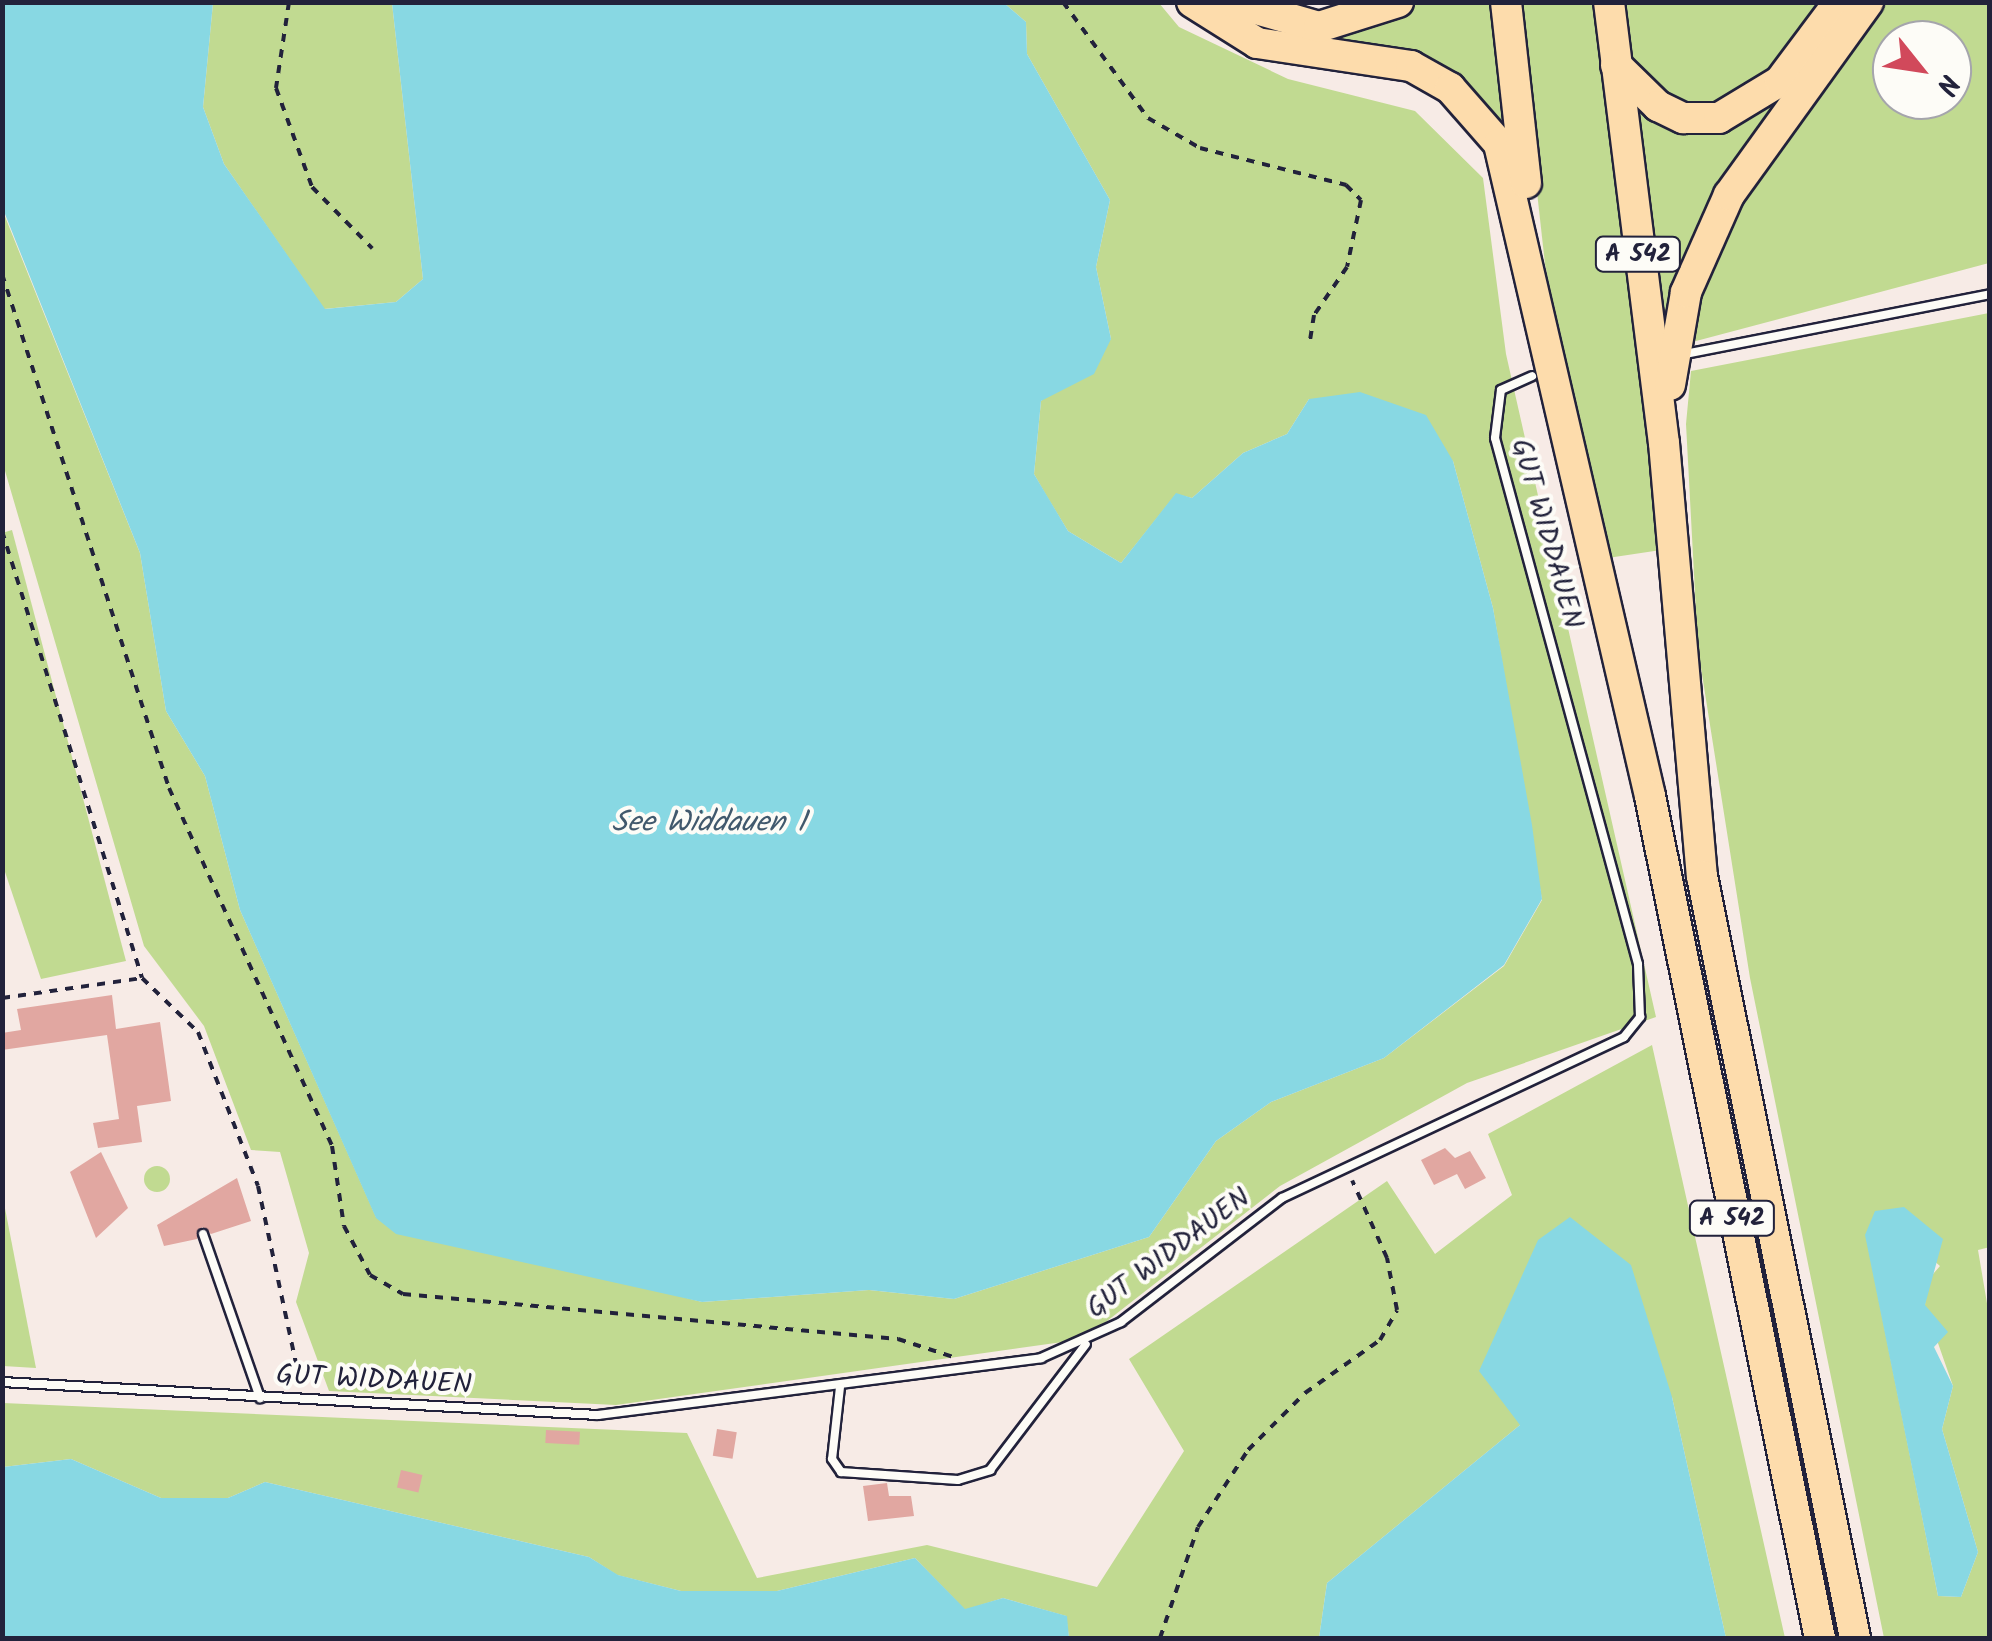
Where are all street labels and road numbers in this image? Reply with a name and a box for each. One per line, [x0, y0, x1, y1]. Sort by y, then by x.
road number: A 542 [1593, 234, 1683, 274]
street label: GUT WIDDAUEN [1503, 435, 1589, 633]
street label: GUT WIDDAUEN [1081, 1182, 1257, 1326]
road number: A 542 [1687, 1198, 1777, 1238]
street label: GUT WIDDAUEN [275, 1359, 473, 1403]

